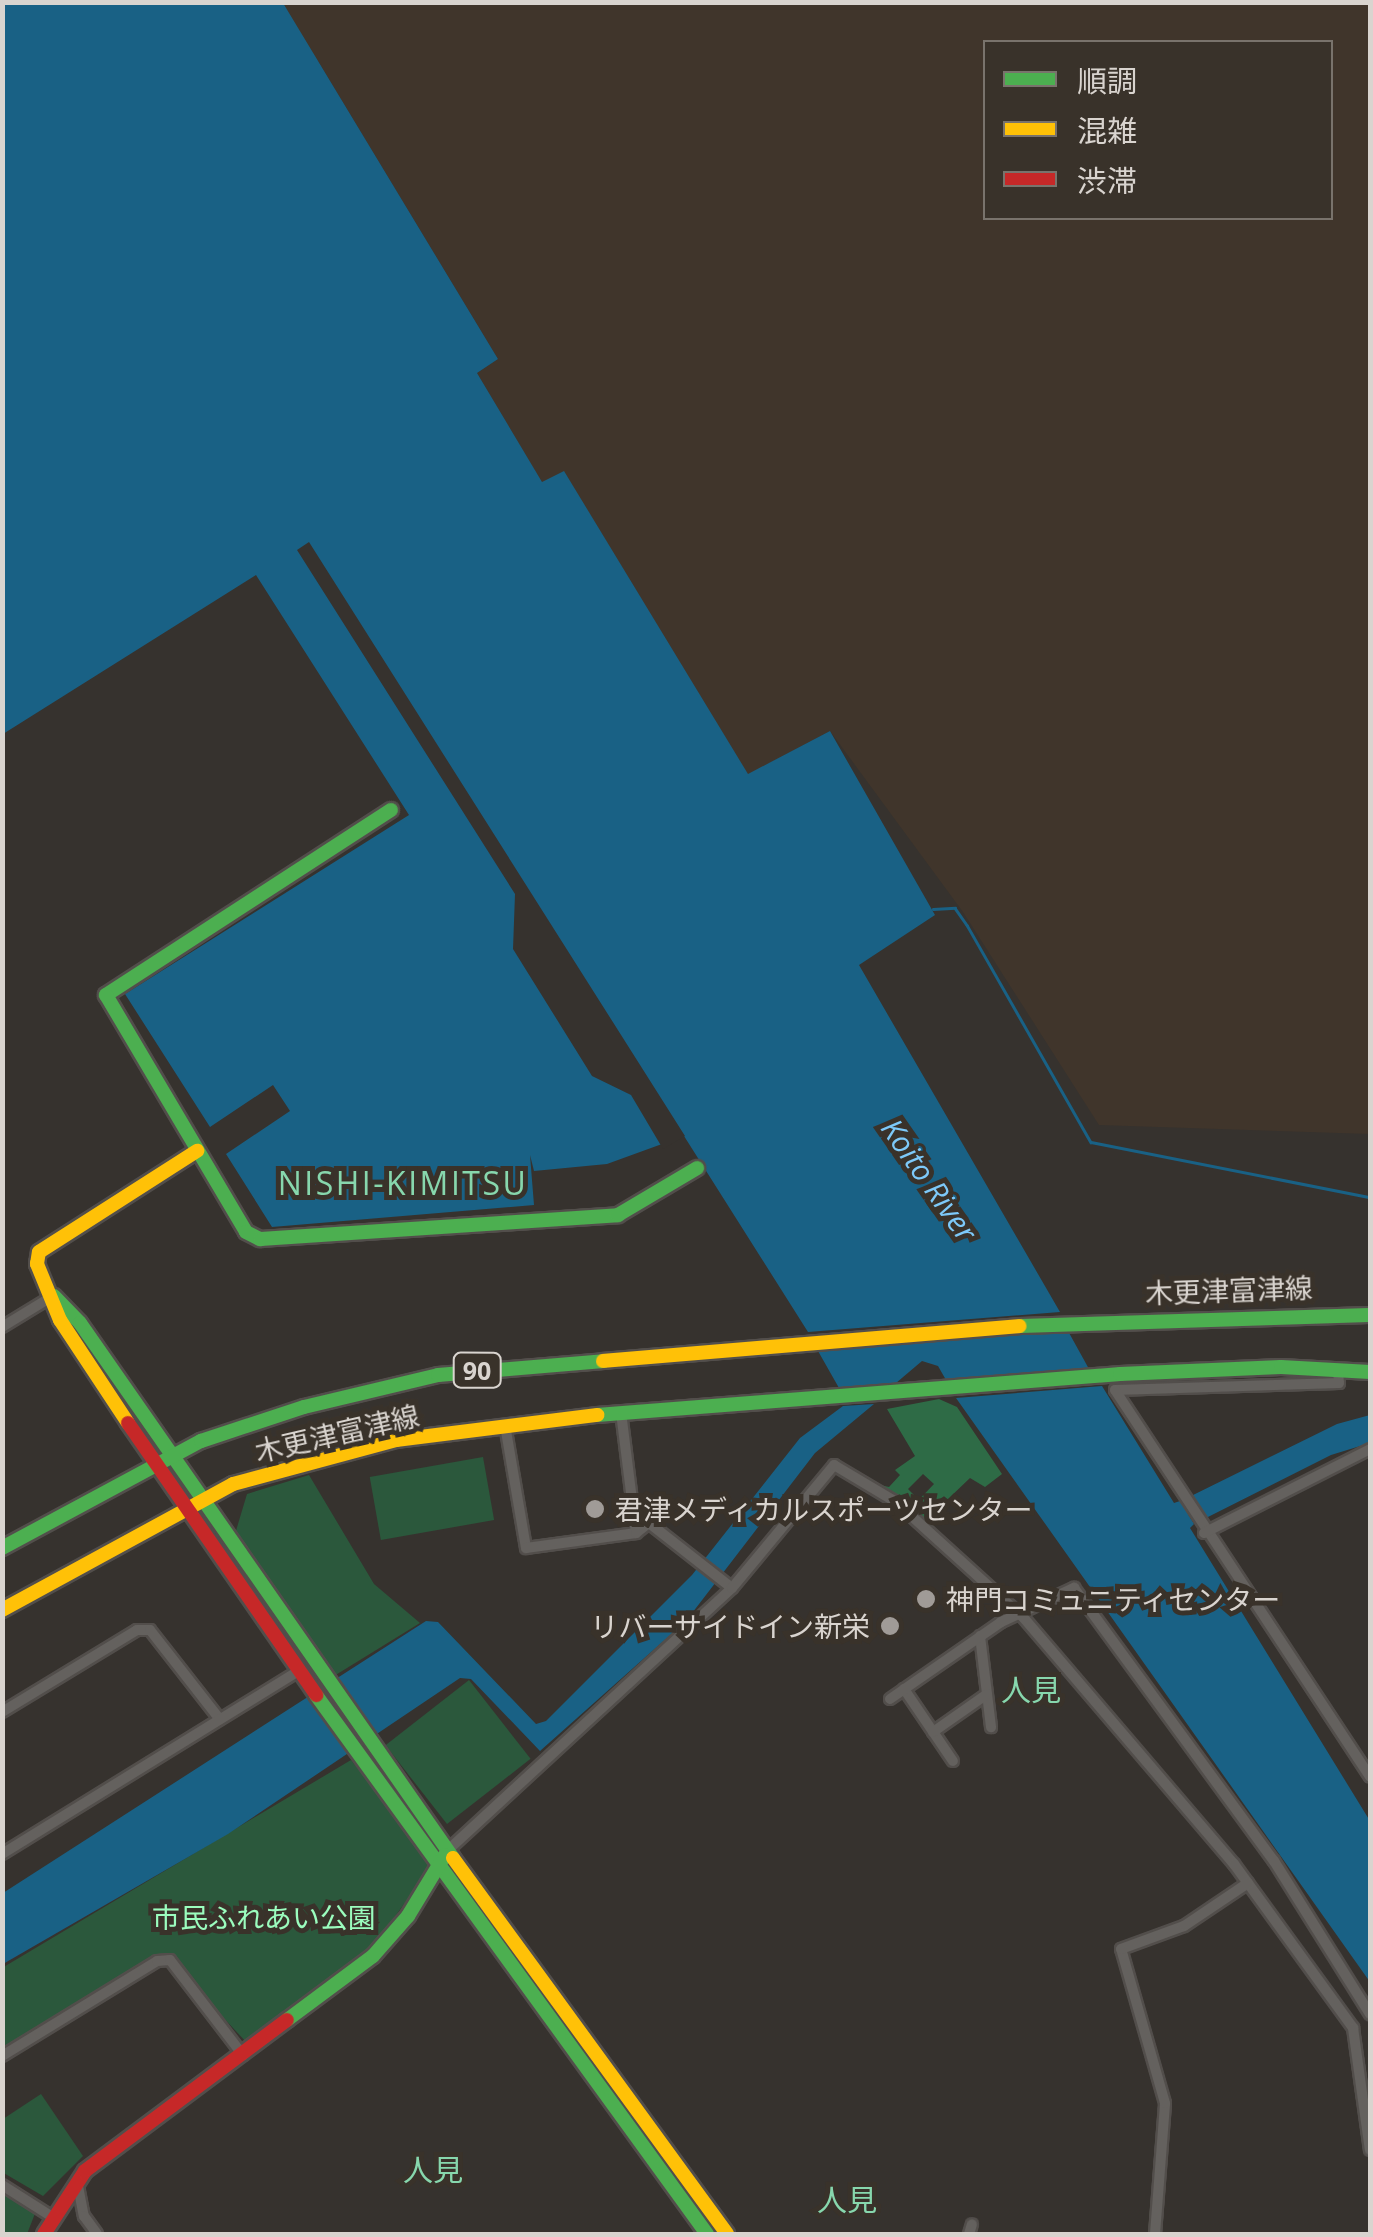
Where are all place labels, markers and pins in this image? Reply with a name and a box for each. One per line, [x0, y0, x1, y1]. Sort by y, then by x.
place label: 君津メディカルスポーツセンター [615, 1492, 1035, 1526]
marker: 君津メディカルスポーツセンター [584, 1498, 606, 1520]
place label: 神門コミュニティセンター [946, 1582, 1282, 1616]
marker: 神門コミュニティセンター [915, 1588, 937, 1610]
place label: リバーサイドイン新栄 [590, 1609, 870, 1643]
marker: リバーサイドイン新栄 [879, 1615, 901, 1637]

